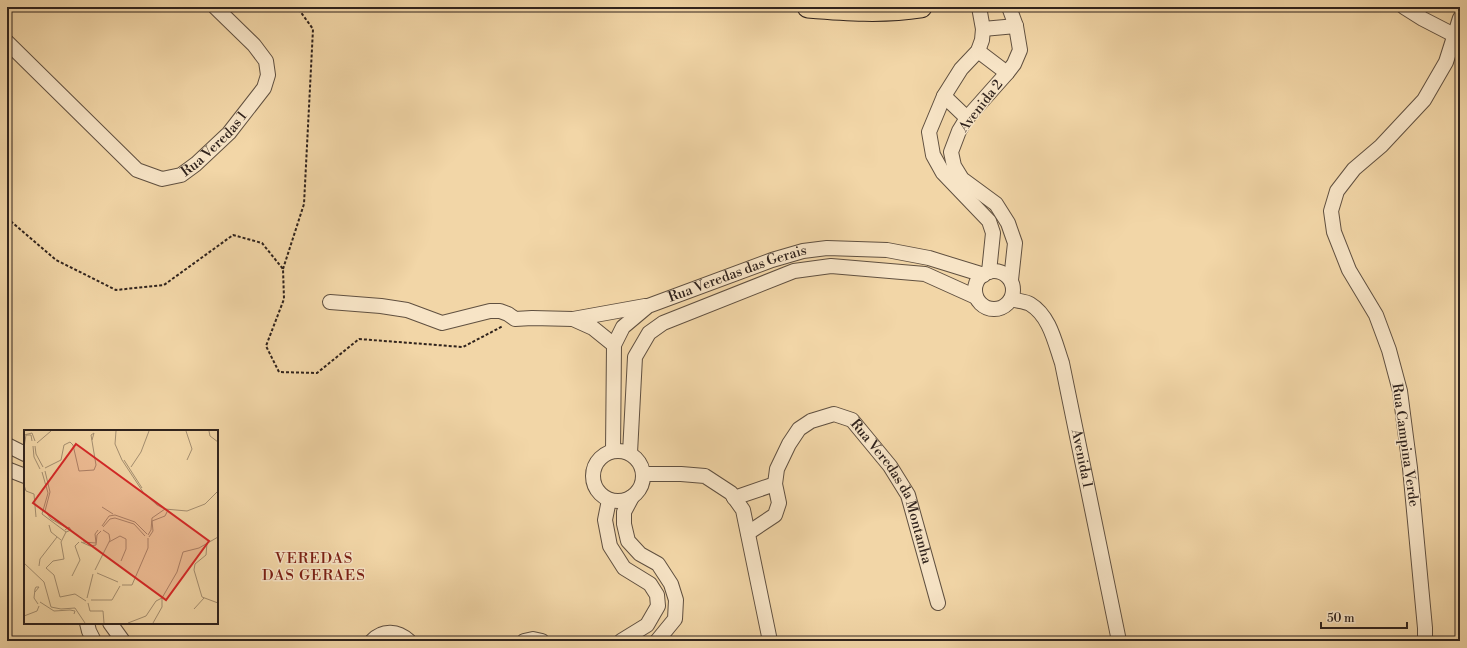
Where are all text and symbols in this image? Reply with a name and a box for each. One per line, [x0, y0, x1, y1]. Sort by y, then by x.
street label: Avenida 2 [954, 76, 1007, 137]
street label: Rua Veredas 1 [177, 108, 251, 181]
street label: Rua Veredas das Gerais [666, 242, 808, 307]
street label: Rua Campina Verde [1387, 382, 1423, 508]
street label: Rua Veredas da Montanha [846, 415, 936, 567]
street label: Avenida 1 [1067, 427, 1096, 490]
inset map [24, 430, 218, 624]
district label: VEREDAS DAS GERAES [262, 549, 366, 585]
scale bar [1321, 604, 1407, 630]
text: 50 m [1327, 611, 1355, 626]

